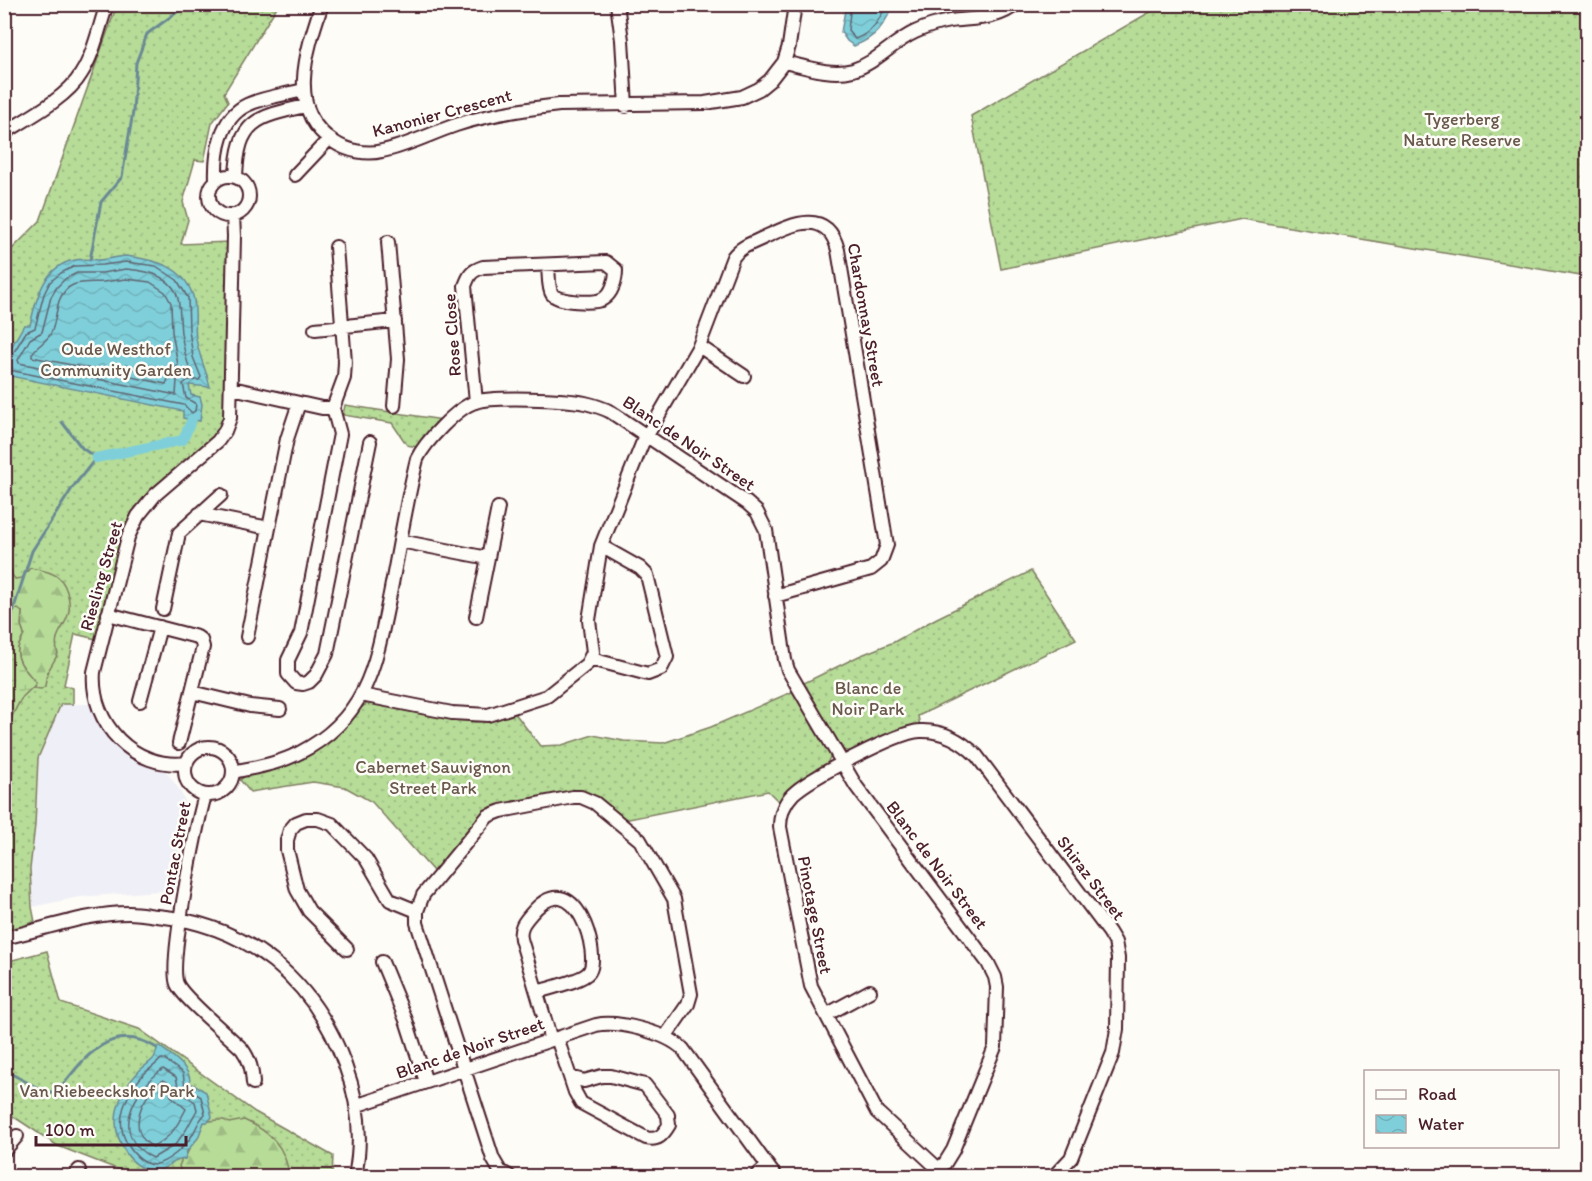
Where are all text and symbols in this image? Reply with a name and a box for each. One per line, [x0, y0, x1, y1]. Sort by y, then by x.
street label: Kanonier Crescent [370, 84, 514, 142]
park label: Tygerberg Nature Reserve [1403, 108, 1521, 151]
street label: Chardonnay Street [843, 241, 890, 389]
street label: Rose Close [438, 293, 466, 377]
park label: Oude Westhof Community Garden [40, 338, 192, 381]
street label: Blanc de Noir Street [618, 390, 760, 496]
street label: Riesling Street [75, 518, 127, 633]
park label: Blanc de Noir Park [832, 677, 905, 720]
park label: Cabernet Sauvignon Street Park [355, 756, 511, 799]
street label: Blanc de Noir Street [881, 796, 993, 934]
street label: Pontac Street [154, 799, 196, 907]
street label: Shiraz Street [1052, 831, 1130, 925]
street label: Pinotage Street [793, 854, 837, 976]
street label: Blanc de Noir Street [393, 1012, 547, 1084]
legend [1364, 1070, 1559, 1148]
park label: Van Riebeeckshof Park [20, 1080, 195, 1102]
text: Road [1418, 1083, 1457, 1105]
scale bar [36, 1109, 186, 1147]
text: Water [1418, 1113, 1464, 1135]
text: 100 m [45, 1119, 95, 1141]

